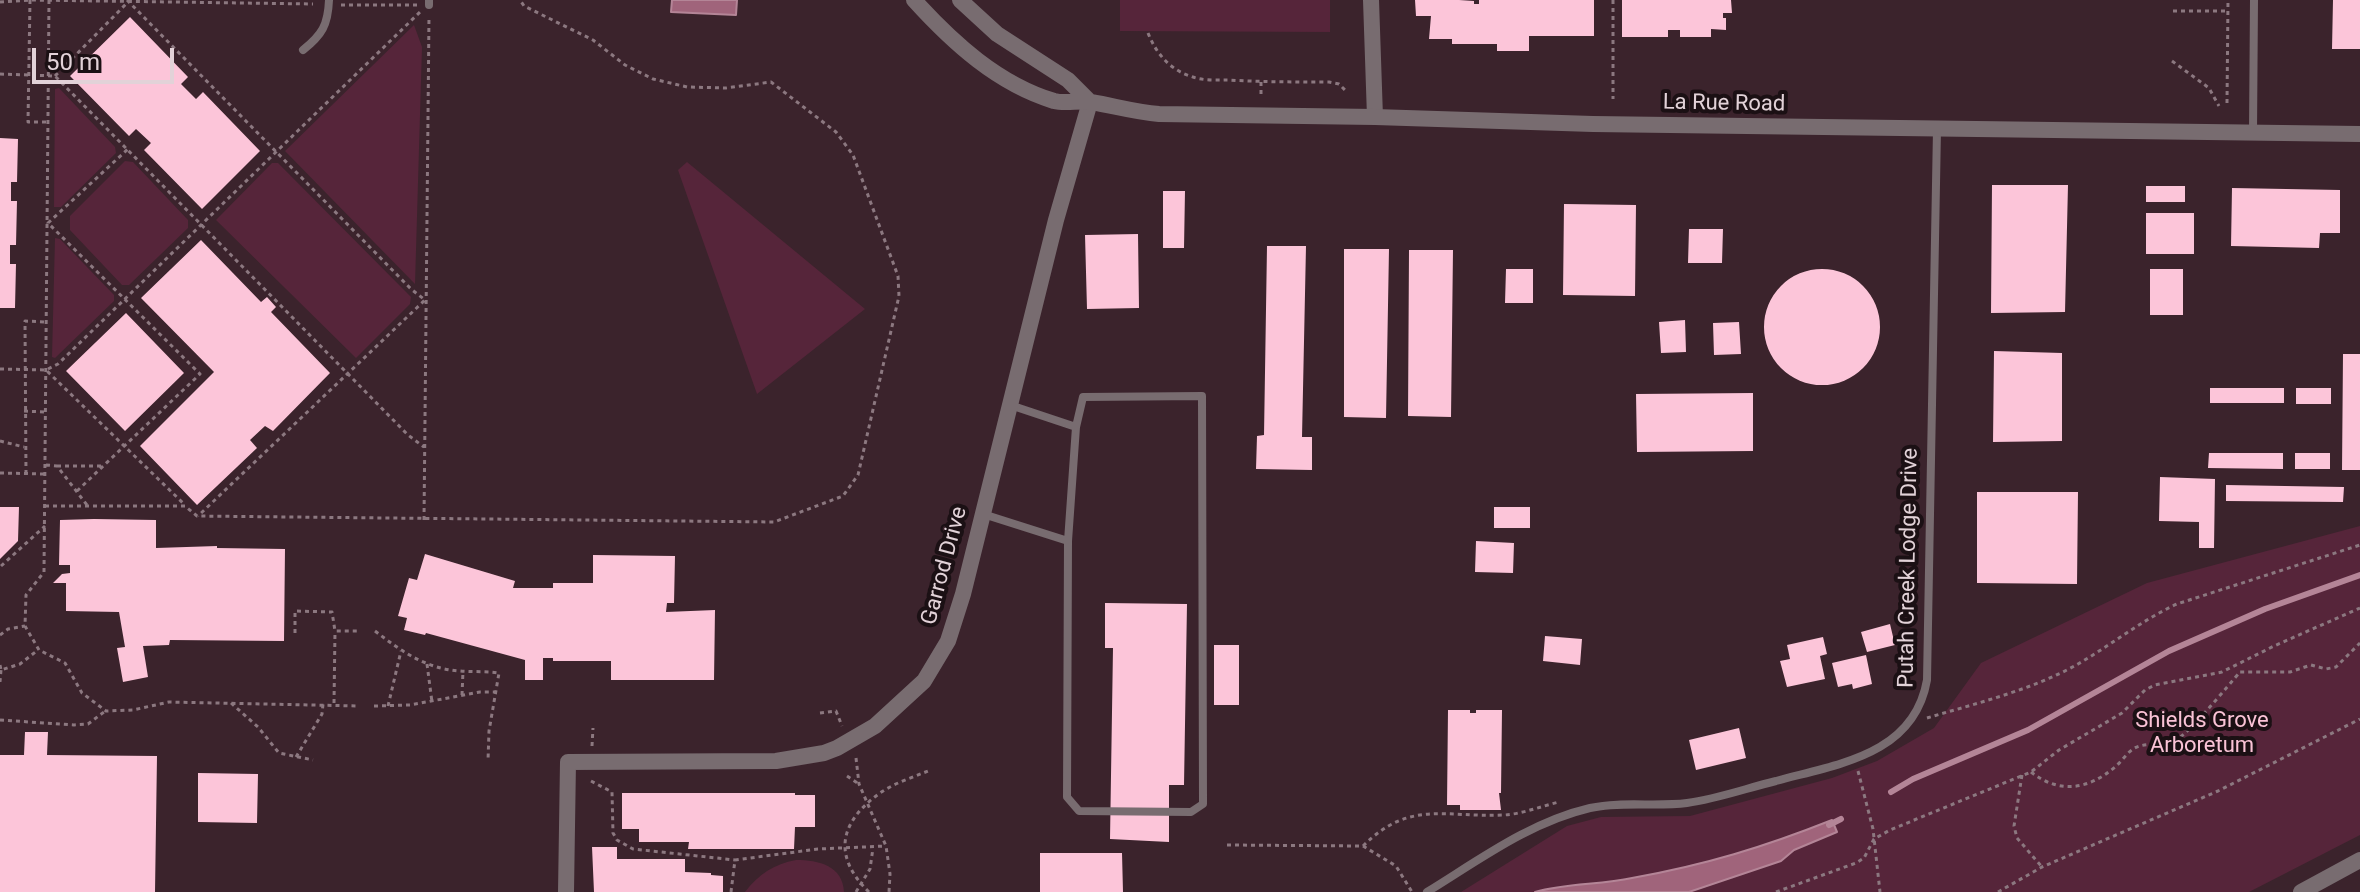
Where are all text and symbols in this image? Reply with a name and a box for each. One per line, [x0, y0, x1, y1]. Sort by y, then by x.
scale bar [36, 32, 178, 82]
text: 50 m [46, 48, 100, 76]
street label: La Rue Road [1663, 90, 1785, 118]
street label: Putah Creek Lodge Drive [1894, 448, 1924, 688]
street label: Garrod Drive [917, 504, 973, 628]
park label: Shields Grove Arboretum [2135, 708, 2269, 760]

